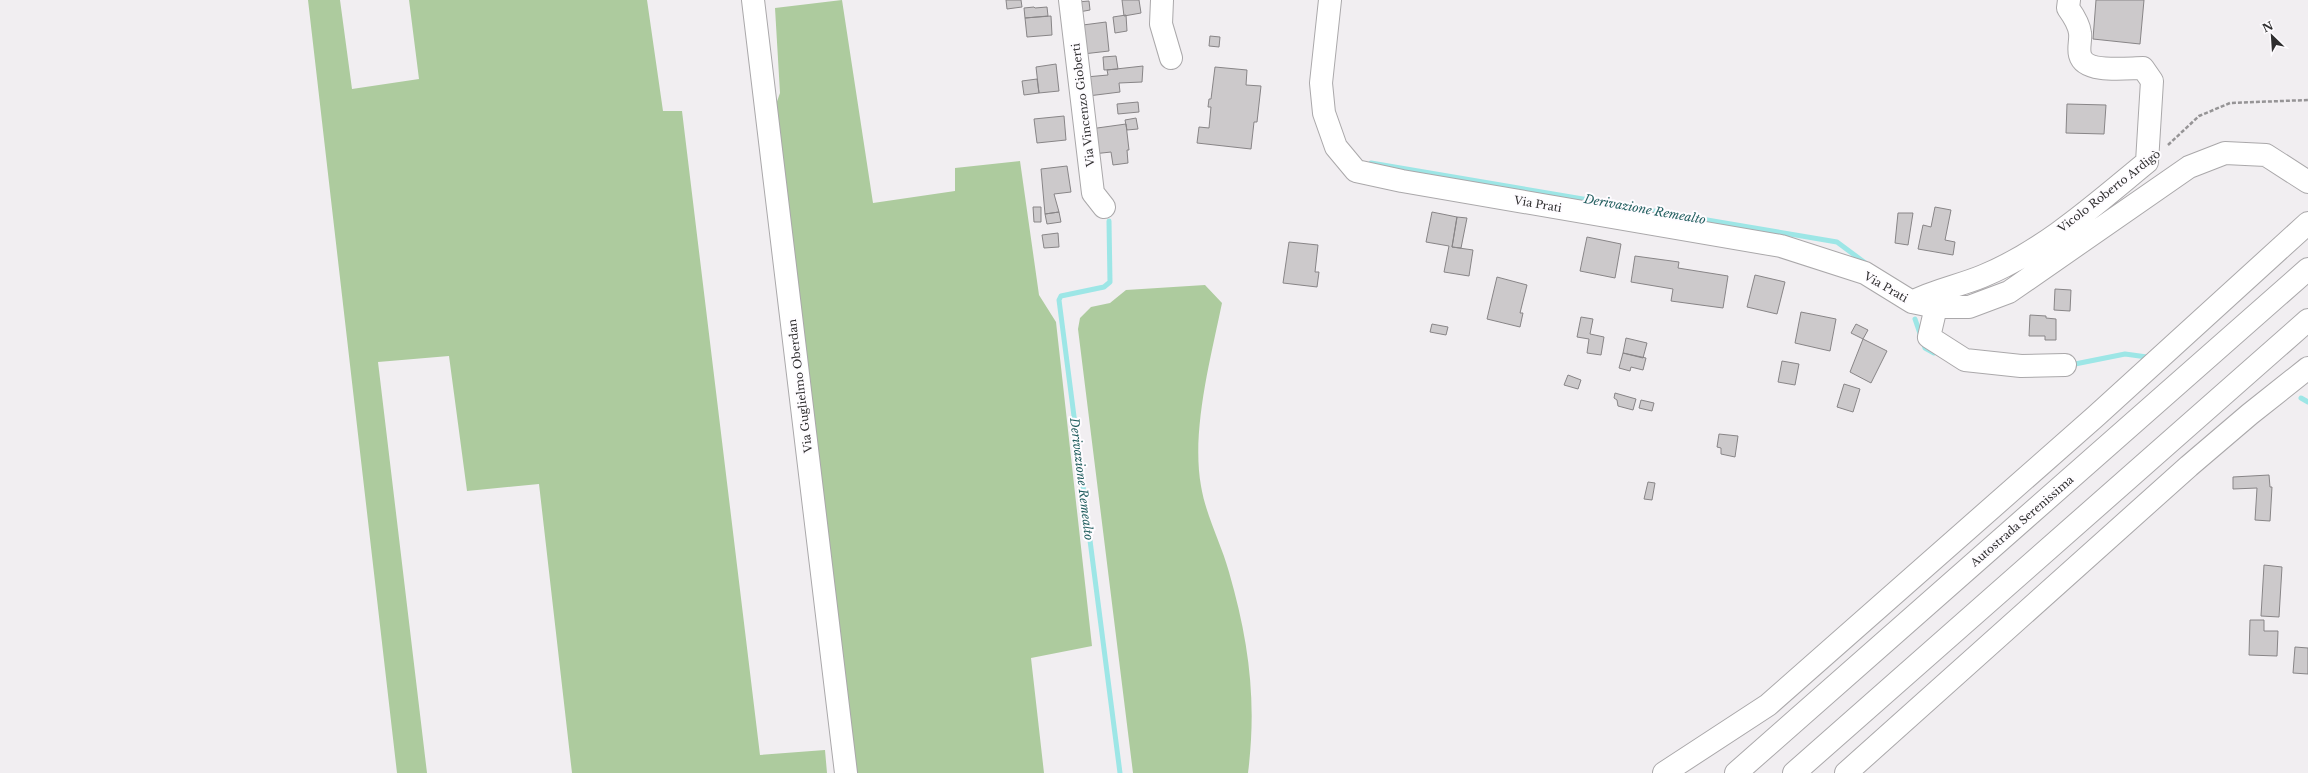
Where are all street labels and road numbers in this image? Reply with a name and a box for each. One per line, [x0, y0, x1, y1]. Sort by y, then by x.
street label: Via Vincenzo Gioberti [1068, 42, 1098, 168]
street label: Vicolo Roberto Ardigò [2054, 147, 2163, 236]
street label: Via Prati [1512, 193, 1563, 215]
street label: Via Prati [1861, 268, 1911, 305]
street label: Via Guglielmo Oberdan [785, 318, 815, 455]
street label: Autostrada Serenissima [1967, 472, 2077, 570]

